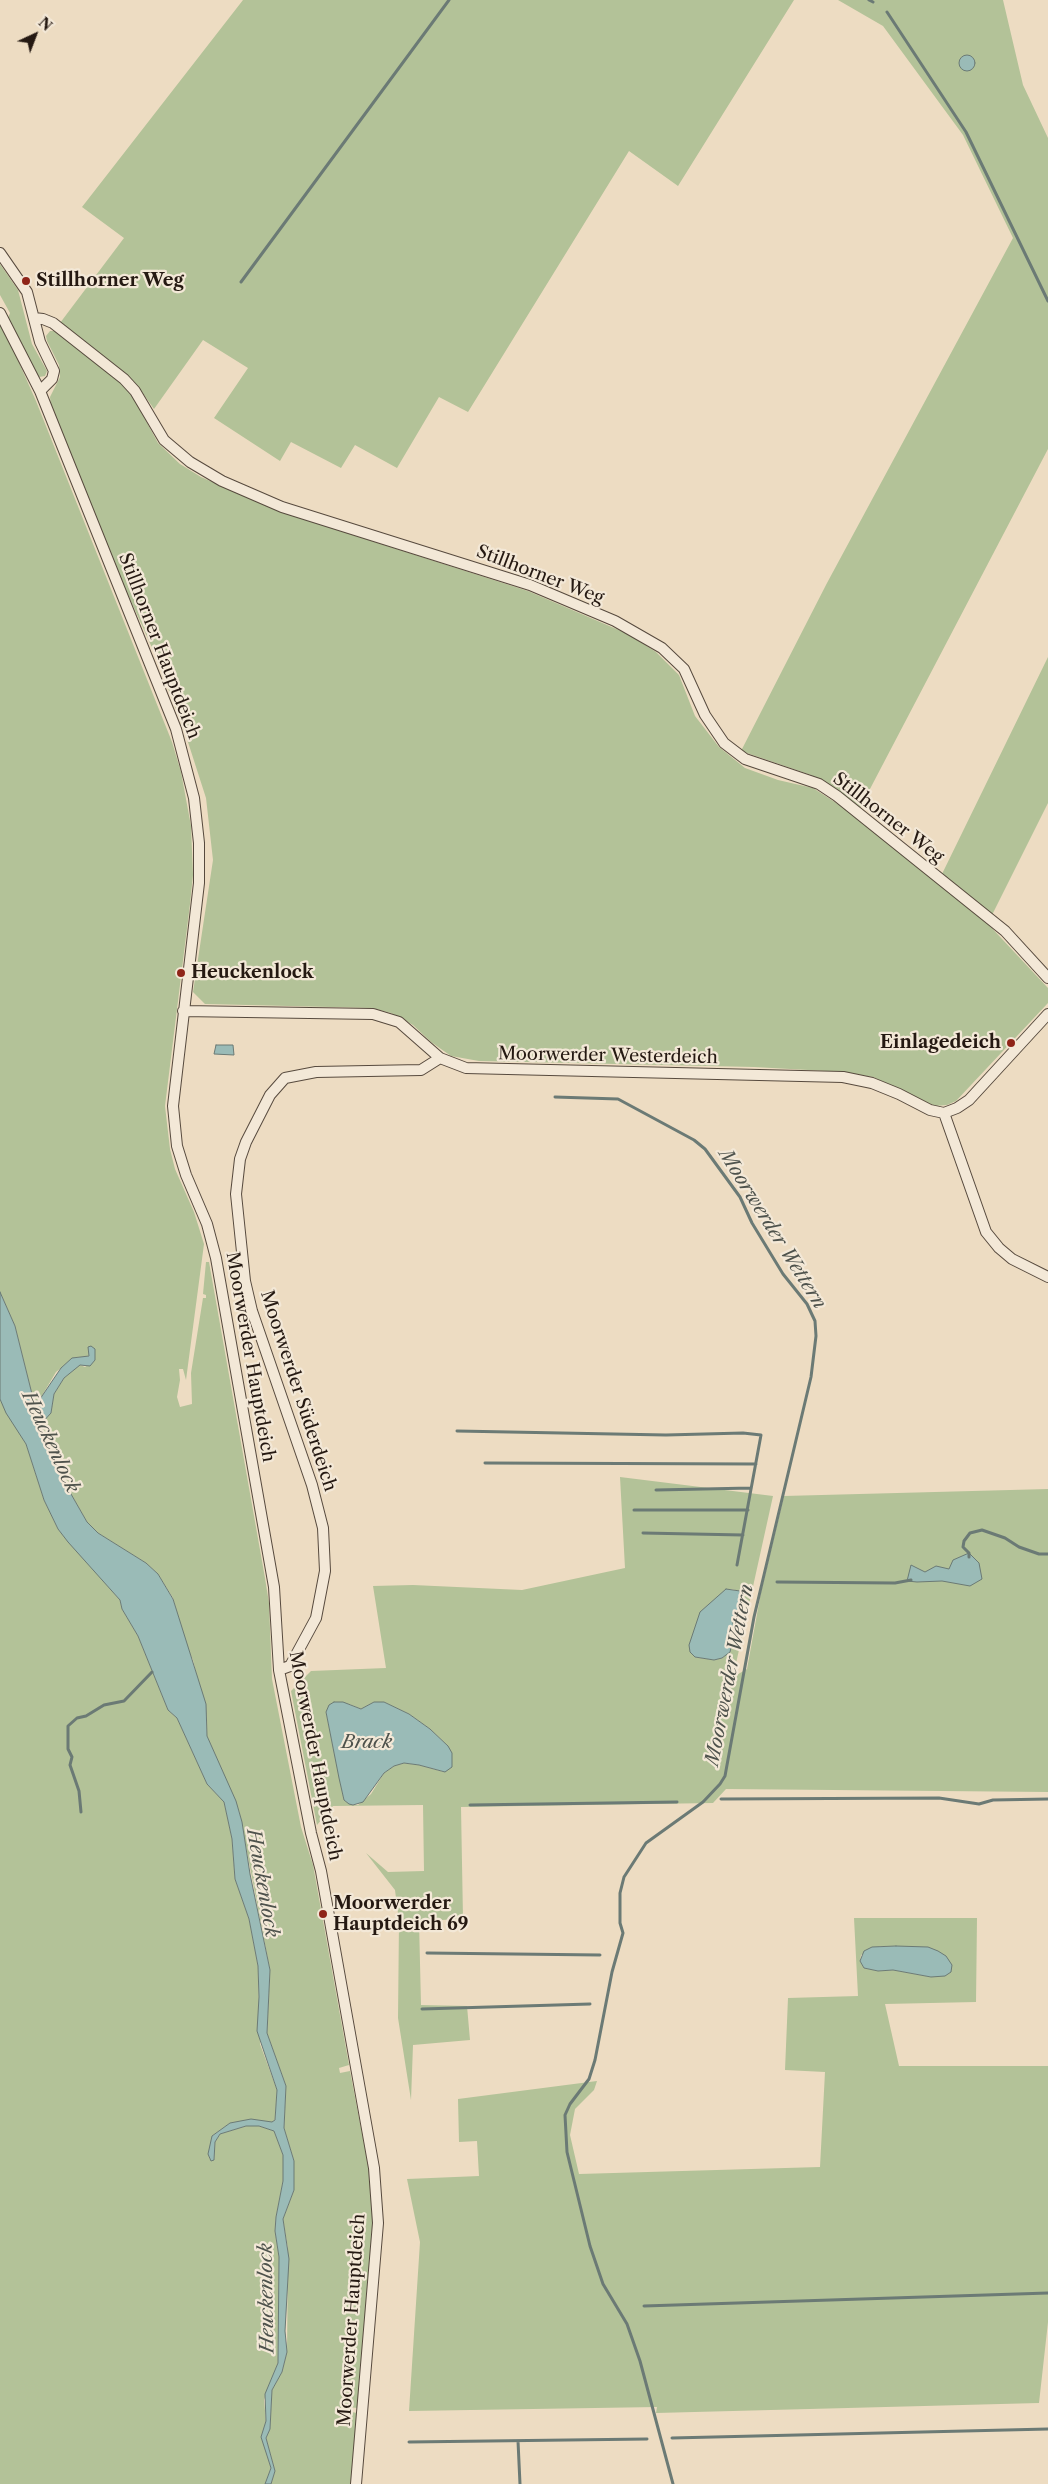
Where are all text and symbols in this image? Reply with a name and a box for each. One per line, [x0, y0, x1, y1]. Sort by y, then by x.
north arrow [10, 10, 60, 60]
text: N [35, 13, 56, 35]
place label: Stillhorner Weg [36, 270, 184, 292]
marker: Stillhorner Weg [20, 275, 32, 287]
street label: Stillhorner Weg [473, 541, 607, 609]
street label: Stillhorner Hauptdeich [114, 550, 204, 742]
street label: Stillhorner Weg [828, 768, 948, 868]
place label: Heuckenlock [191, 962, 314, 984]
marker: Heuckenlock [175, 967, 187, 979]
place label: Einlagedeich [880, 1032, 1001, 1054]
marker: Einlagedeich [1005, 1037, 1017, 1049]
street label: Moorwerder Westerdeich [498, 1043, 718, 1069]
water label: Moorwerder Wettern [713, 1145, 831, 1313]
street label: Moorwerder Hauptdeich [221, 1250, 279, 1464]
street label: Moorwerder Süderdeich [255, 1288, 341, 1494]
water label: Heuckenlock [16, 1387, 84, 1497]
water label: Moorwerder Wettern [701, 1582, 759, 1768]
street label: Moorwerder Hauptdeich [284, 1649, 346, 1863]
water label: Brack [342, 1732, 392, 1754]
water label: Heuckenlock [241, 1827, 283, 1939]
place label: Moorwerder Hauptdeich 69 [333, 1893, 468, 1936]
marker: Moorwerder Hauptdeich 69 [317, 1908, 329, 1920]
street label: Moorwerder Hauptdeich [334, 2213, 370, 2427]
water label: Heuckenlock [255, 2243, 279, 2353]

